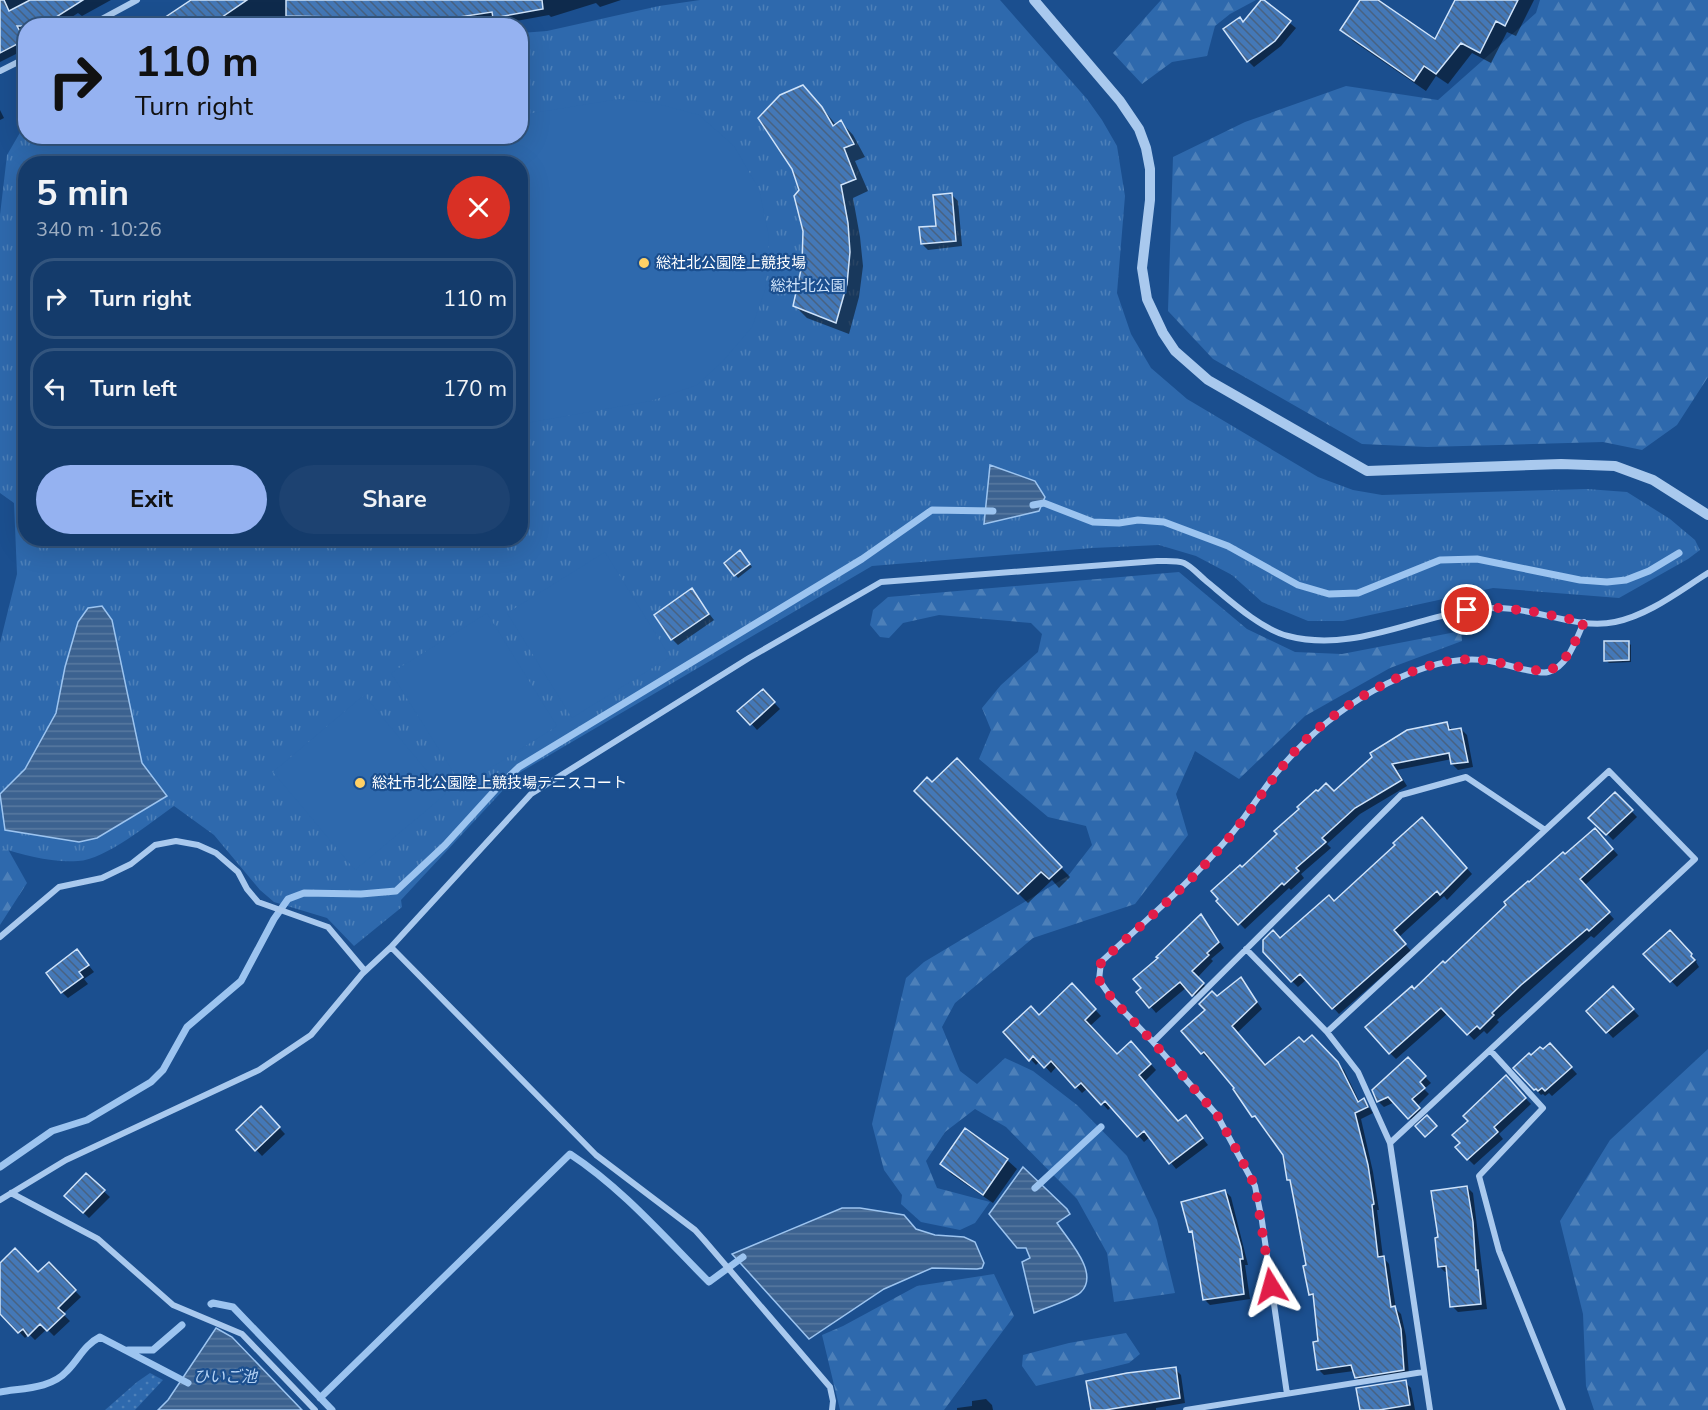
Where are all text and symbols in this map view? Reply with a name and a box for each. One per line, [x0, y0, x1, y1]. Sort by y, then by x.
text: 110 m [135, 34, 259, 91]
icon: right [36, 42, 114, 120]
text: Turn right [135, 88, 253, 125]
text: 5 min [36, 169, 129, 218]
button: close [447, 176, 510, 239]
text: 340 m · 10:26 [36, 216, 162, 243]
place label: 総社北公園陸上競技場 [656, 253, 806, 273]
marker: 総社北公園陸上競技場 [637, 256, 651, 270]
park label: 総社北公園 [770, 276, 846, 296]
icon: right [39, 282, 72, 315]
text: Turn right [90, 284, 191, 314]
text: 110 m [443, 284, 507, 314]
icon: left [39, 372, 72, 405]
text: Turn left [90, 374, 177, 404]
text: 170 m [443, 374, 507, 404]
button: Exit [36, 465, 267, 534]
button: Share [279, 465, 510, 534]
pin [1441, 584, 1492, 635]
icon: arrive [1450, 593, 1483, 626]
place label: 総社市北公園陸上競技場テニスコート [372, 773, 627, 793]
marker: 総社市北公園陸上競技場テニスコート [353, 776, 367, 790]
position arrow [1239, 1254, 1303, 1318]
water label: ひいご池 [193, 1366, 259, 1388]

